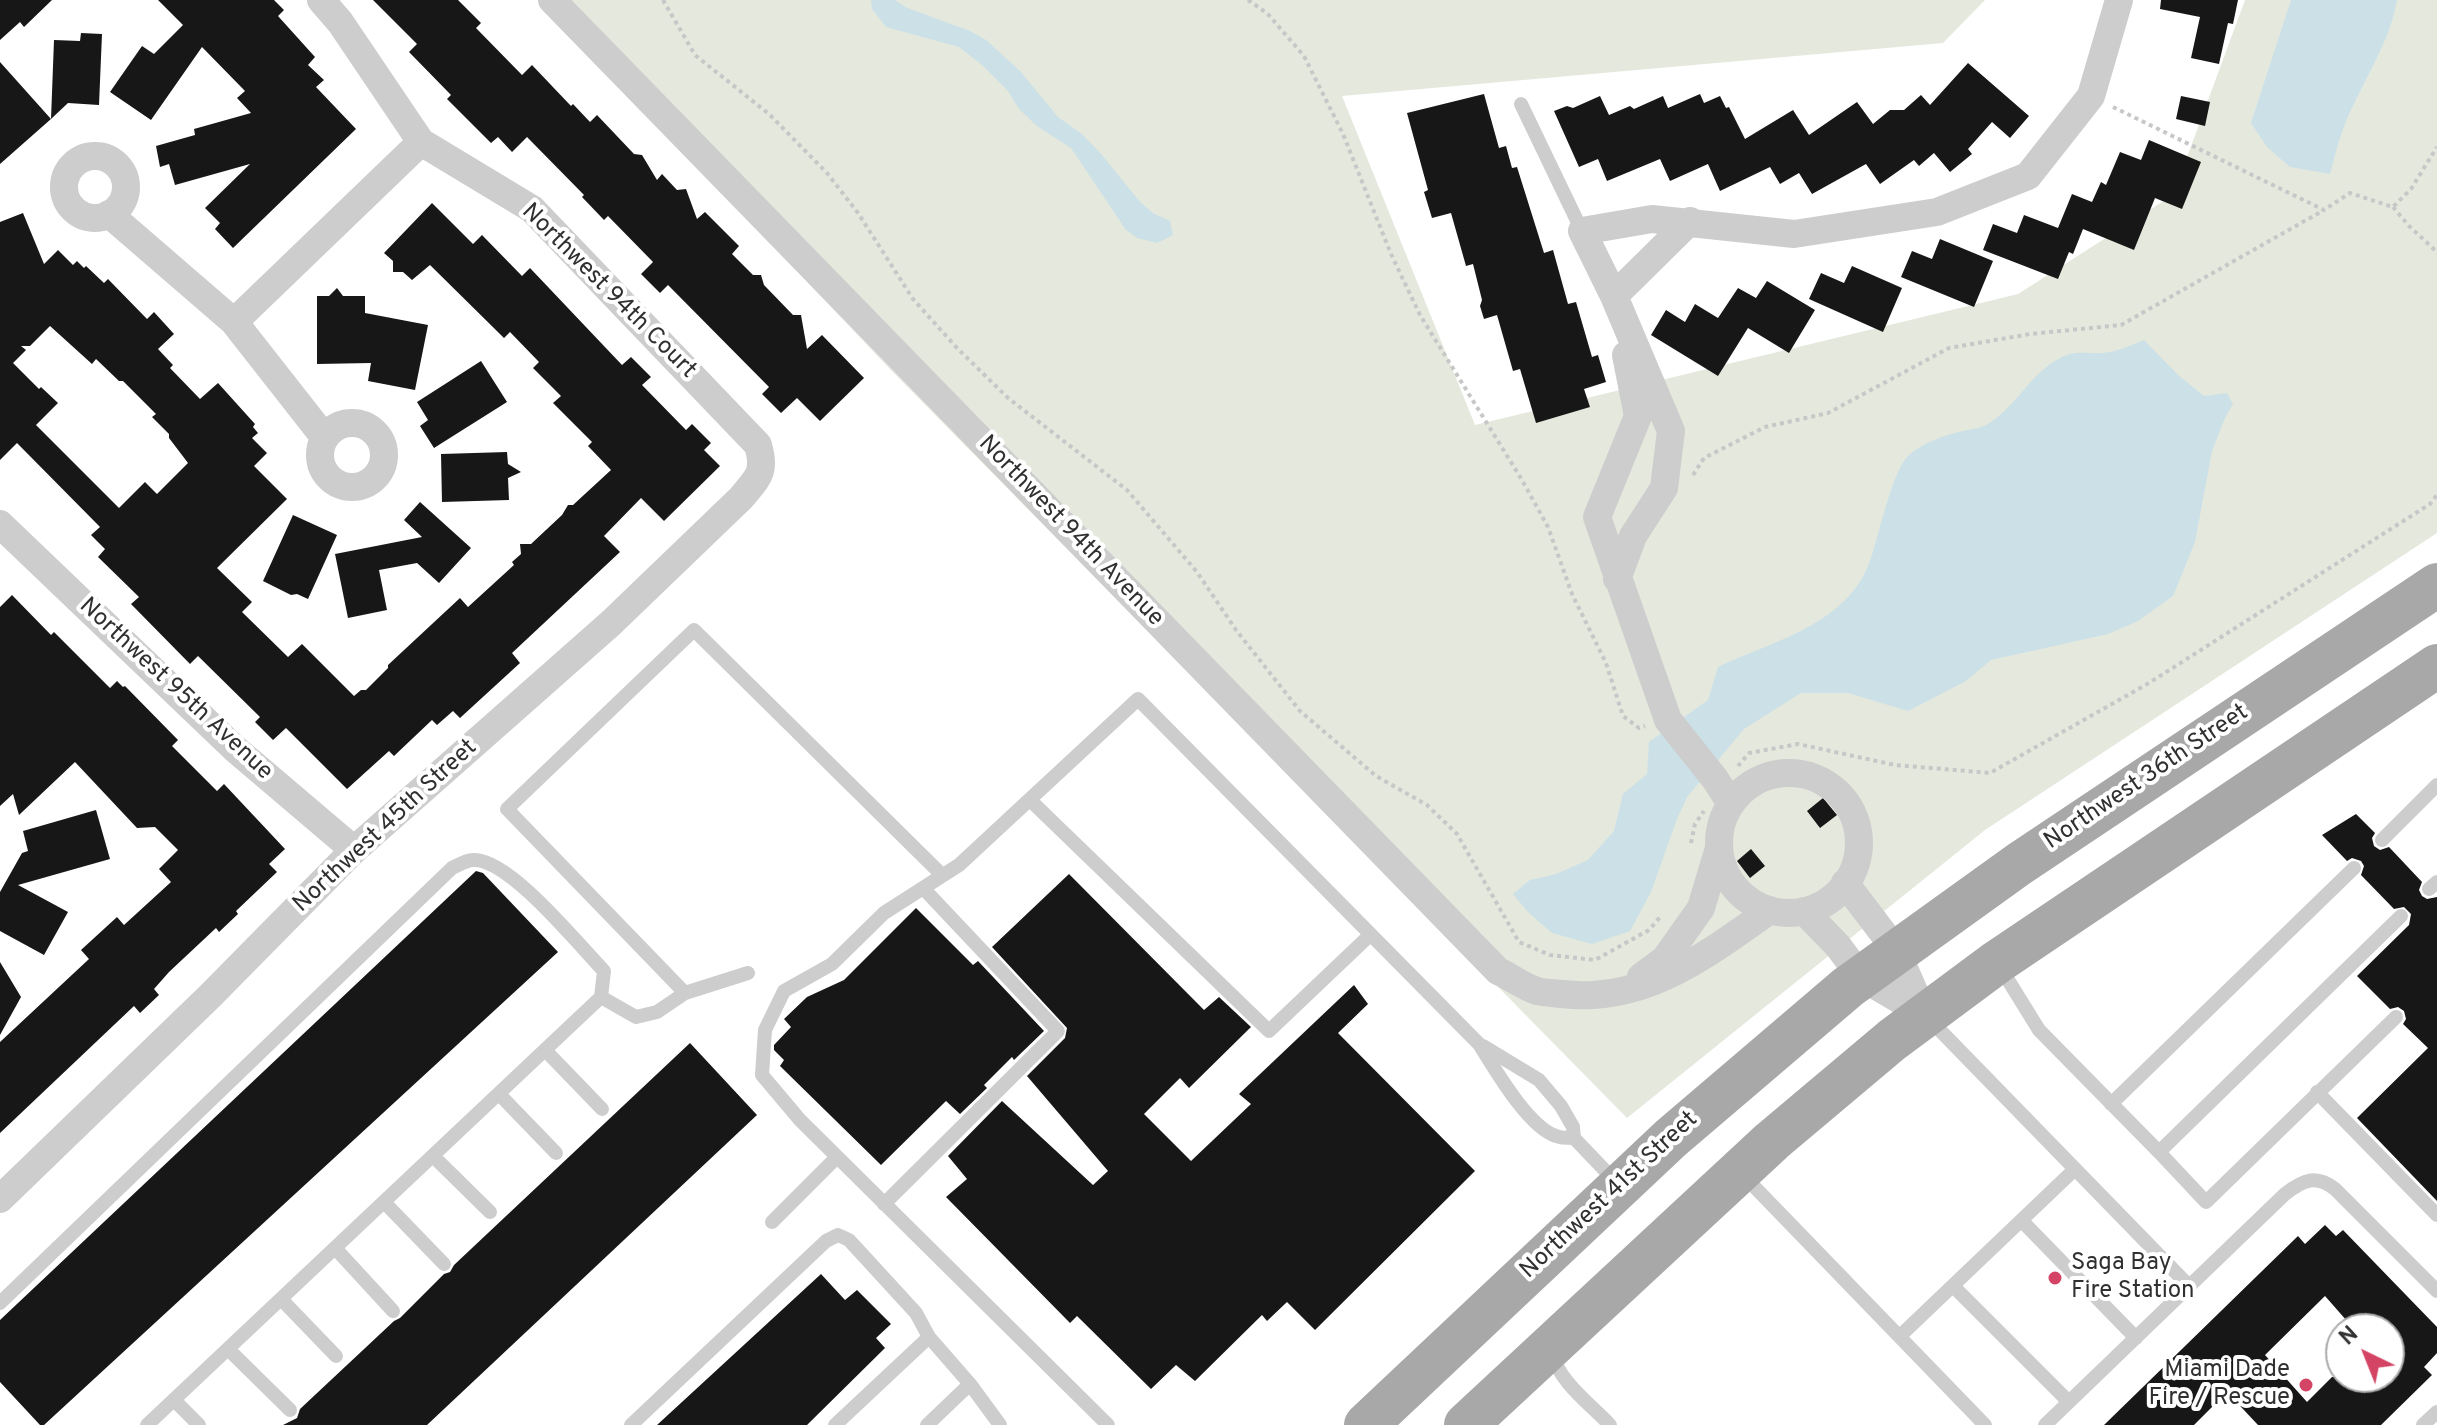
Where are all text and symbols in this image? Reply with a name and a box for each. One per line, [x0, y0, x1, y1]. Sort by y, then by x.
street label: Northwest 94th Court [515, 199, 701, 385]
street label: Northwest 94th Avenue [971, 430, 1169, 634]
street label: Northwest 95th Avenue [72, 593, 278, 787]
street label: Northwest 36th Street [2040, 699, 2254, 857]
street label: Northwest 45th Street [288, 734, 484, 920]
street label: Northwest 41st Street [1515, 1106, 1705, 1286]
place label: Saga Bay Fire Station [2071, 1250, 2195, 1306]
marker: Saga Bay Fire Station [2046, 1269, 2064, 1287]
north arrow [2325, 1313, 2405, 1393]
text: N [2335, 1321, 2365, 1352]
place label: Miami Dade Fire / Rescue [2149, 1357, 2290, 1413]
marker: Miami Dade Fire / Rescue [2297, 1376, 2315, 1394]

